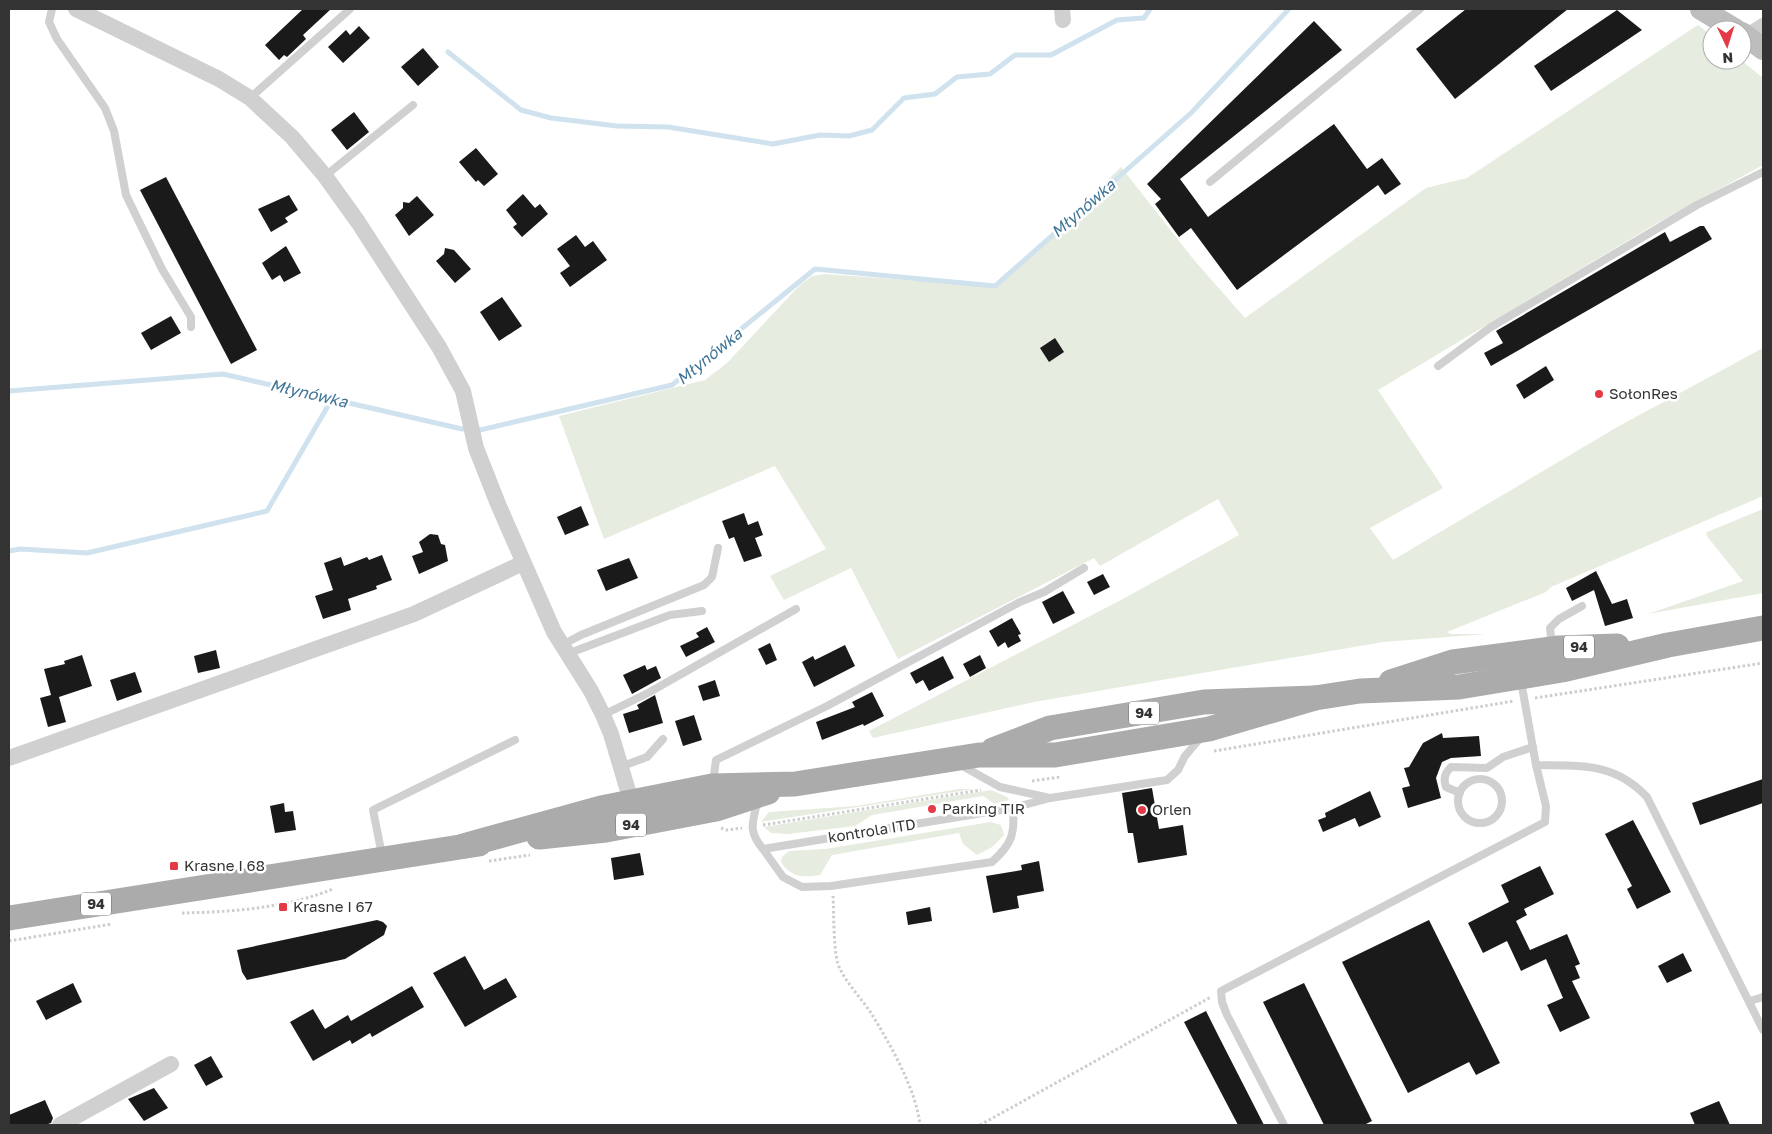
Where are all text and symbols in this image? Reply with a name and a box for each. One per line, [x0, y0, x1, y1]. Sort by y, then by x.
north arrow [1702, 20, 1752, 70]
text: N [1722, 50, 1734, 67]
water label: Młynówka [1047, 174, 1120, 241]
water label: Młynówka [672, 323, 747, 389]
water label: Młynówka [268, 374, 350, 412]
place label: SołonRes [1609, 384, 1678, 402]
marker: SołonRes [1593, 388, 1605, 400]
road number: 94 [1564, 636, 1594, 659]
road number: 94 [1129, 701, 1159, 724]
place label: Parking TIR [942, 799, 1025, 817]
place label: Orlen [1152, 800, 1192, 818]
marker: Parking TIR [926, 803, 938, 815]
marker: Orlen [1136, 804, 1148, 816]
road number: 94 [616, 814, 646, 836]
street label: kontrola ITD [827, 814, 917, 846]
place label: Krasne I 68 [184, 856, 265, 874]
marker: Krasne I 68 [168, 860, 180, 872]
road number: 94 [81, 892, 111, 916]
place label: Krasne I 67 [293, 897, 373, 915]
marker: Krasne I 67 [277, 901, 289, 913]

